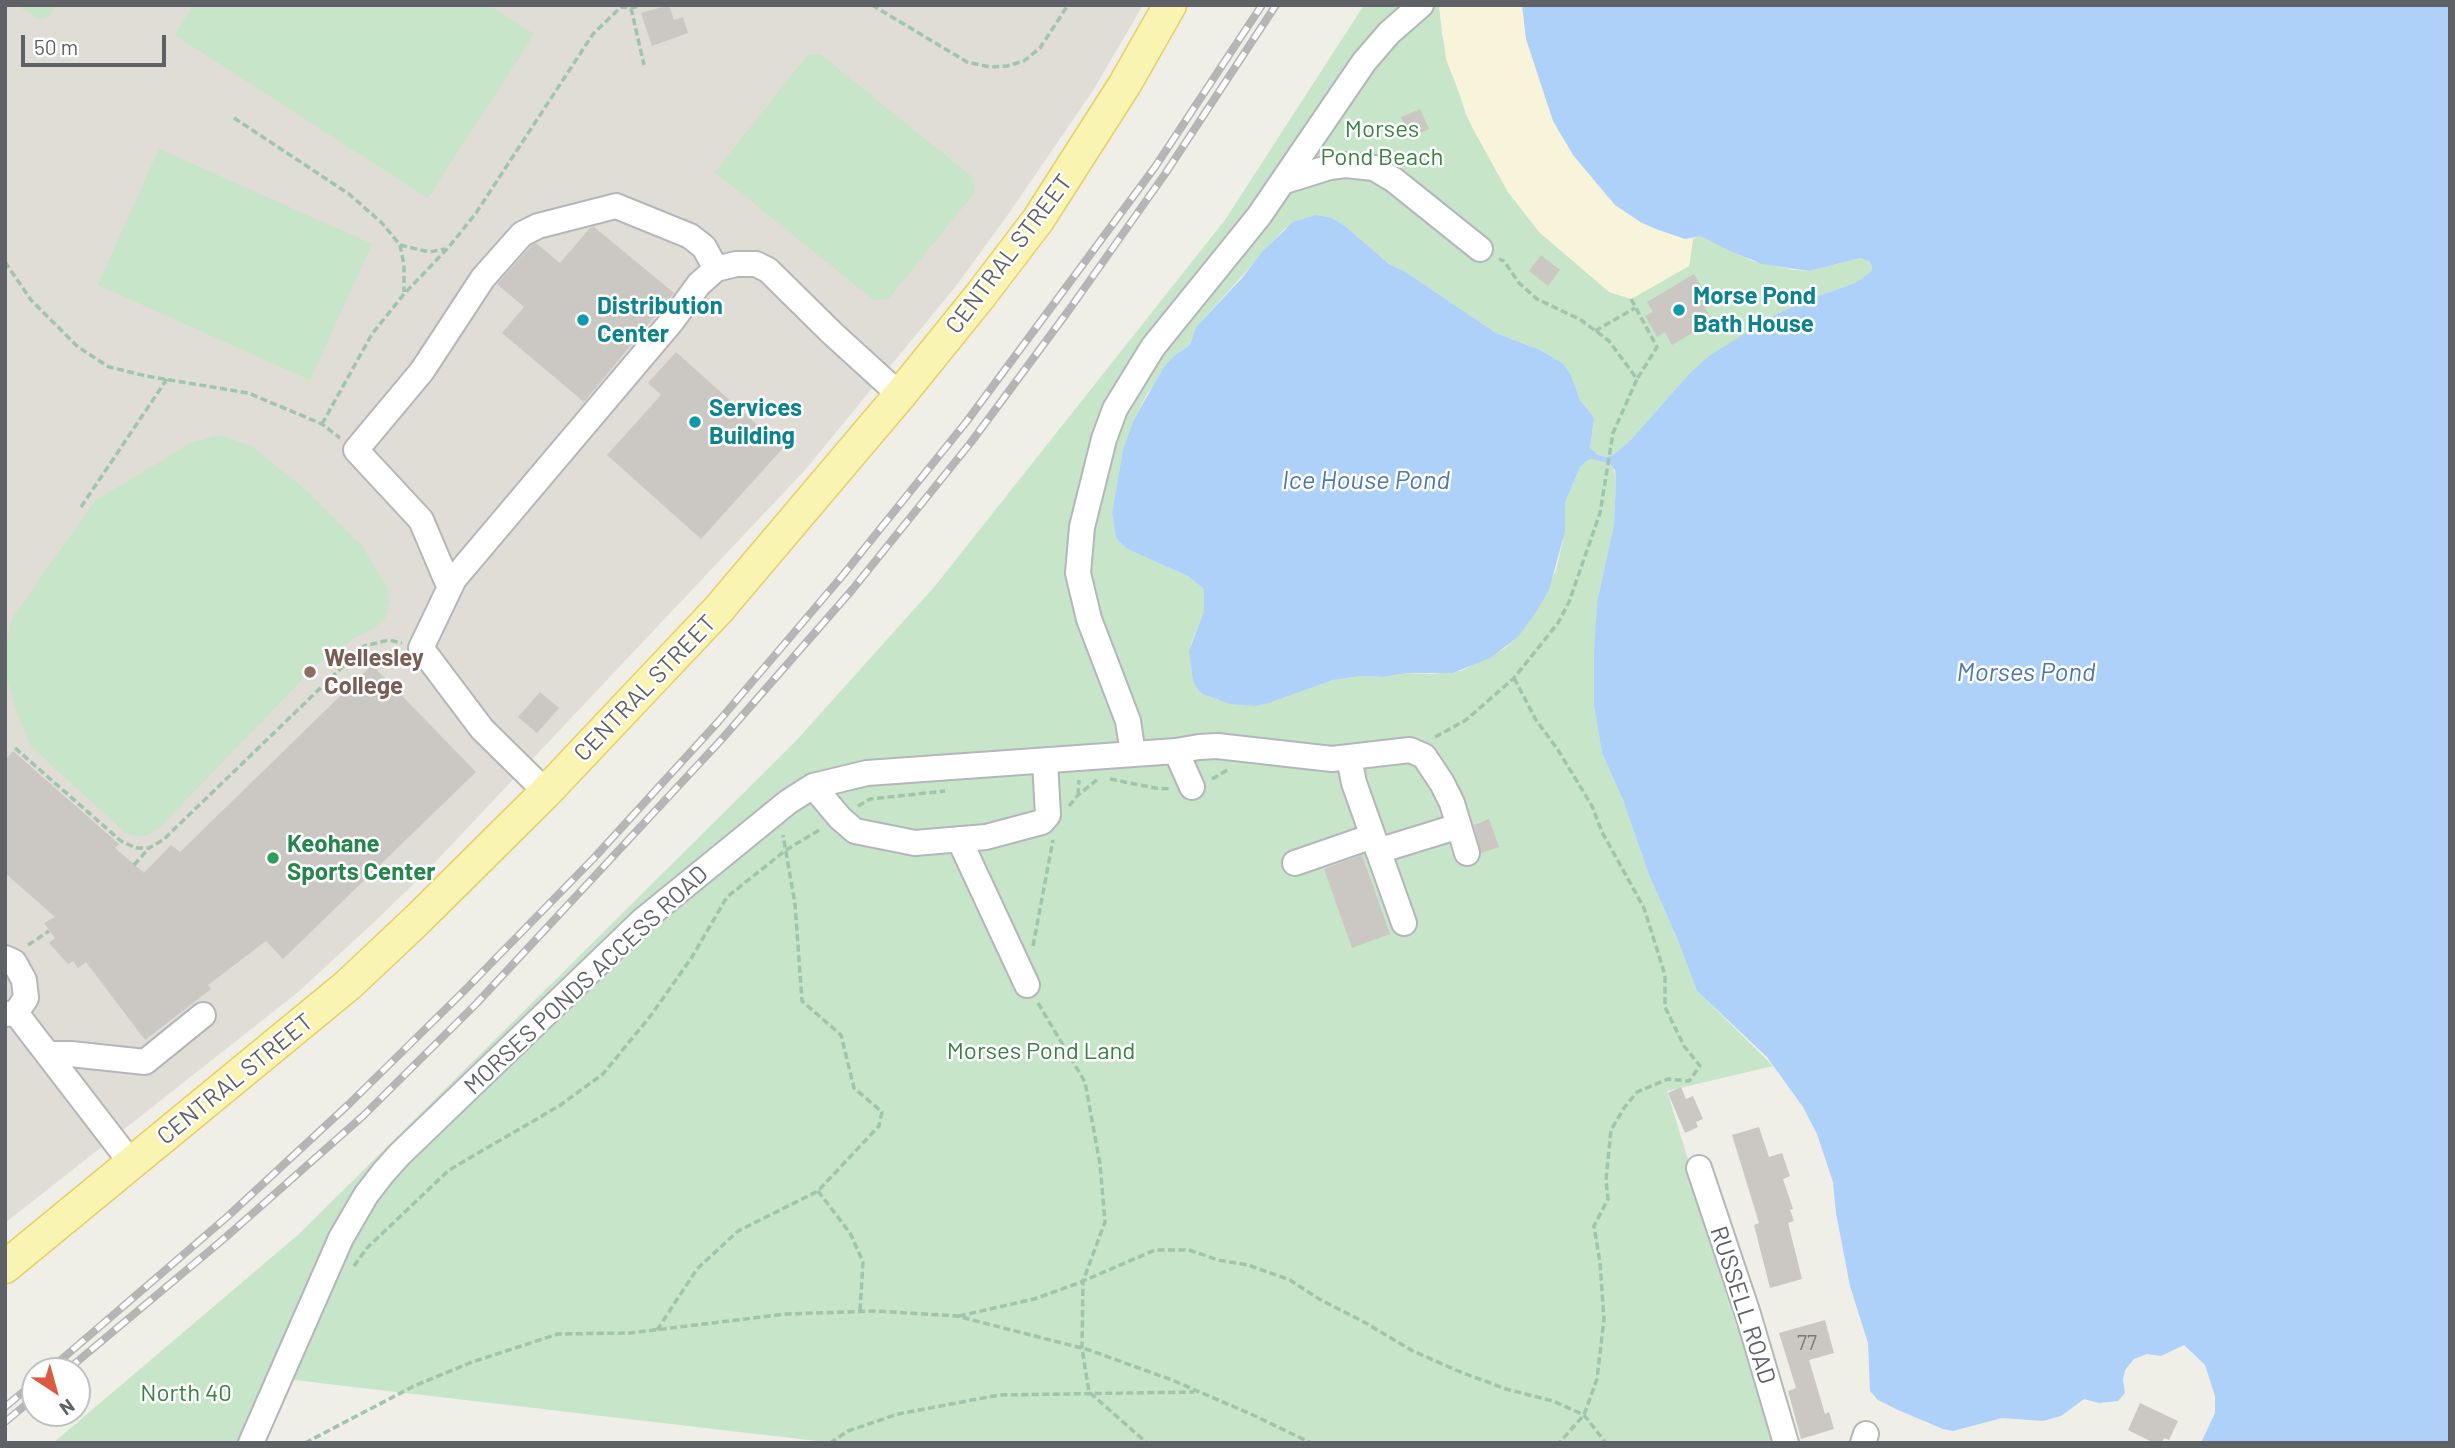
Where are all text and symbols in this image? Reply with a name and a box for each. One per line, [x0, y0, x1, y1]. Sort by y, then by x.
scale bar [24, 21, 170, 65]
text: 50 m [34, 34, 78, 59]
park label: Morses Pond Beach [1321, 115, 1443, 171]
street label: CENTRAL STREET [940, 169, 1078, 339]
place label: Morse Pond Bath House [1693, 282, 1816, 338]
place label: Distribution Center [597, 292, 723, 348]
marker: Morse Pond Bath House [1671, 302, 1687, 318]
marker: Distribution Center [575, 312, 591, 328]
place label: Services Building [709, 394, 802, 450]
marker: Services Building [687, 414, 703, 430]
water label: Ice House Pond [1282, 464, 1450, 496]
street label: CENTRAL STREET [568, 609, 722, 767]
place label: Wellesley College [324, 644, 424, 700]
water label: Morses Pond [1957, 656, 2095, 688]
marker: Wellesley College [302, 664, 318, 680]
place label: Keohane Sports Center [287, 830, 436, 886]
marker: Keohane Sports Center [265, 850, 281, 866]
street label: MORSES PONDS ACCESS ROAD [458, 859, 714, 1101]
street label: CENTRAL STREET [151, 1007, 319, 1151]
park label: Morses Pond Land [947, 1037, 1135, 1065]
street label: RUSSELL ROAD [1704, 1223, 1782, 1387]
house number: 77 [1797, 1330, 1817, 1356]
north arrow [21, 1357, 91, 1427]
park label: North 40 [140, 1379, 232, 1407]
text: N [56, 1395, 79, 1421]

